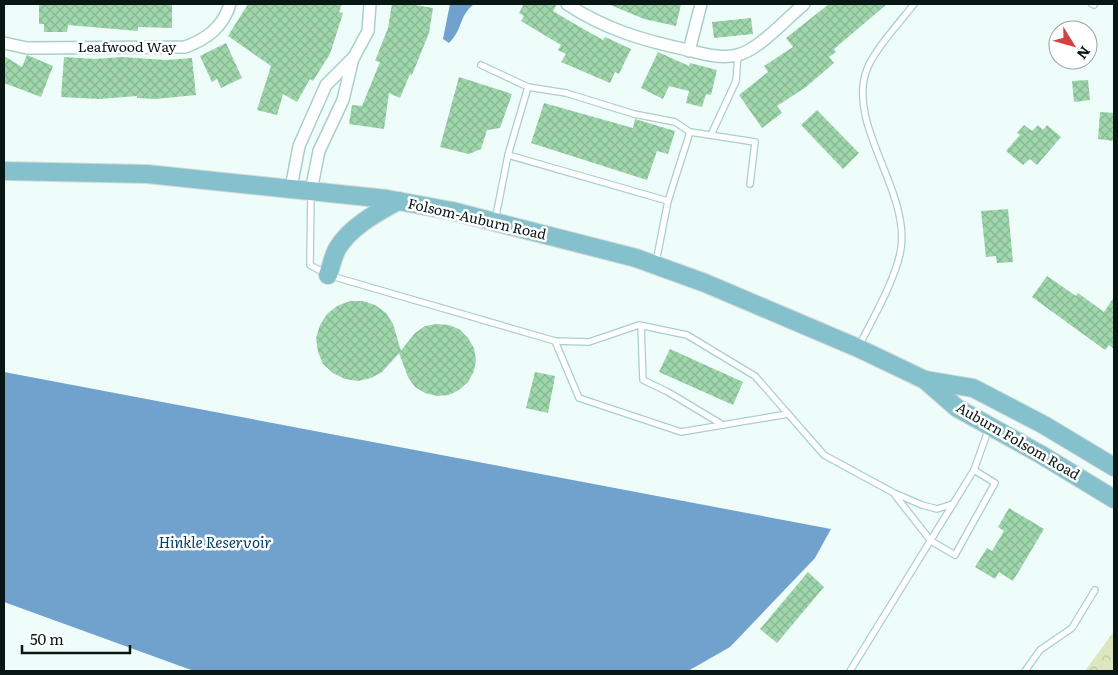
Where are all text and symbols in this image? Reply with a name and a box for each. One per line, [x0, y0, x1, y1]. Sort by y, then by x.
north arrow [1048, 20, 1098, 70]
street label: Leafwood Way [78, 36, 177, 56]
text: N [1073, 43, 1096, 64]
street label: Folsom-Auburn Road [406, 192, 549, 244]
street label: Auburn Folsom Road [953, 397, 1084, 484]
water label: Hinkle Reservoir [159, 530, 271, 553]
scale bar [22, 622, 130, 654]
text: 50 m [30, 627, 64, 650]

